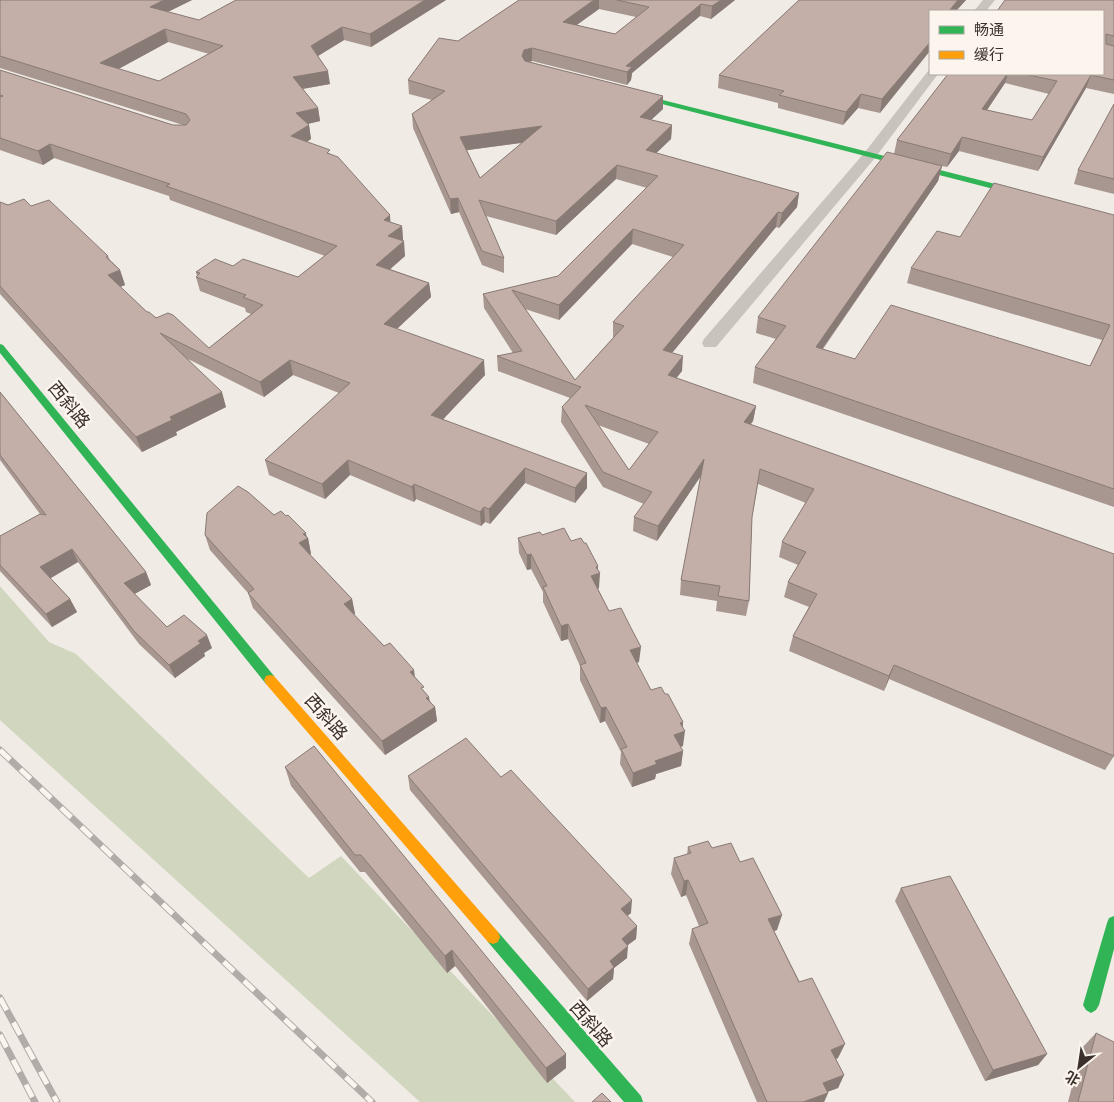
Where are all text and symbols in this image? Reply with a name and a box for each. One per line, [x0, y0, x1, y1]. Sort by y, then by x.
legend [929, 10, 1104, 75]
text: 畅通 [974, 21, 1004, 38]
text: 缓行 [974, 46, 1004, 63]
street label: 西斜路 [44, 378, 94, 432]
street label: 西斜路 [301, 690, 351, 744]
street label: 西斜路 [566, 997, 616, 1051]
north arrow [1054, 1042, 1104, 1092]
text: 北 [1062, 1068, 1083, 1089]

